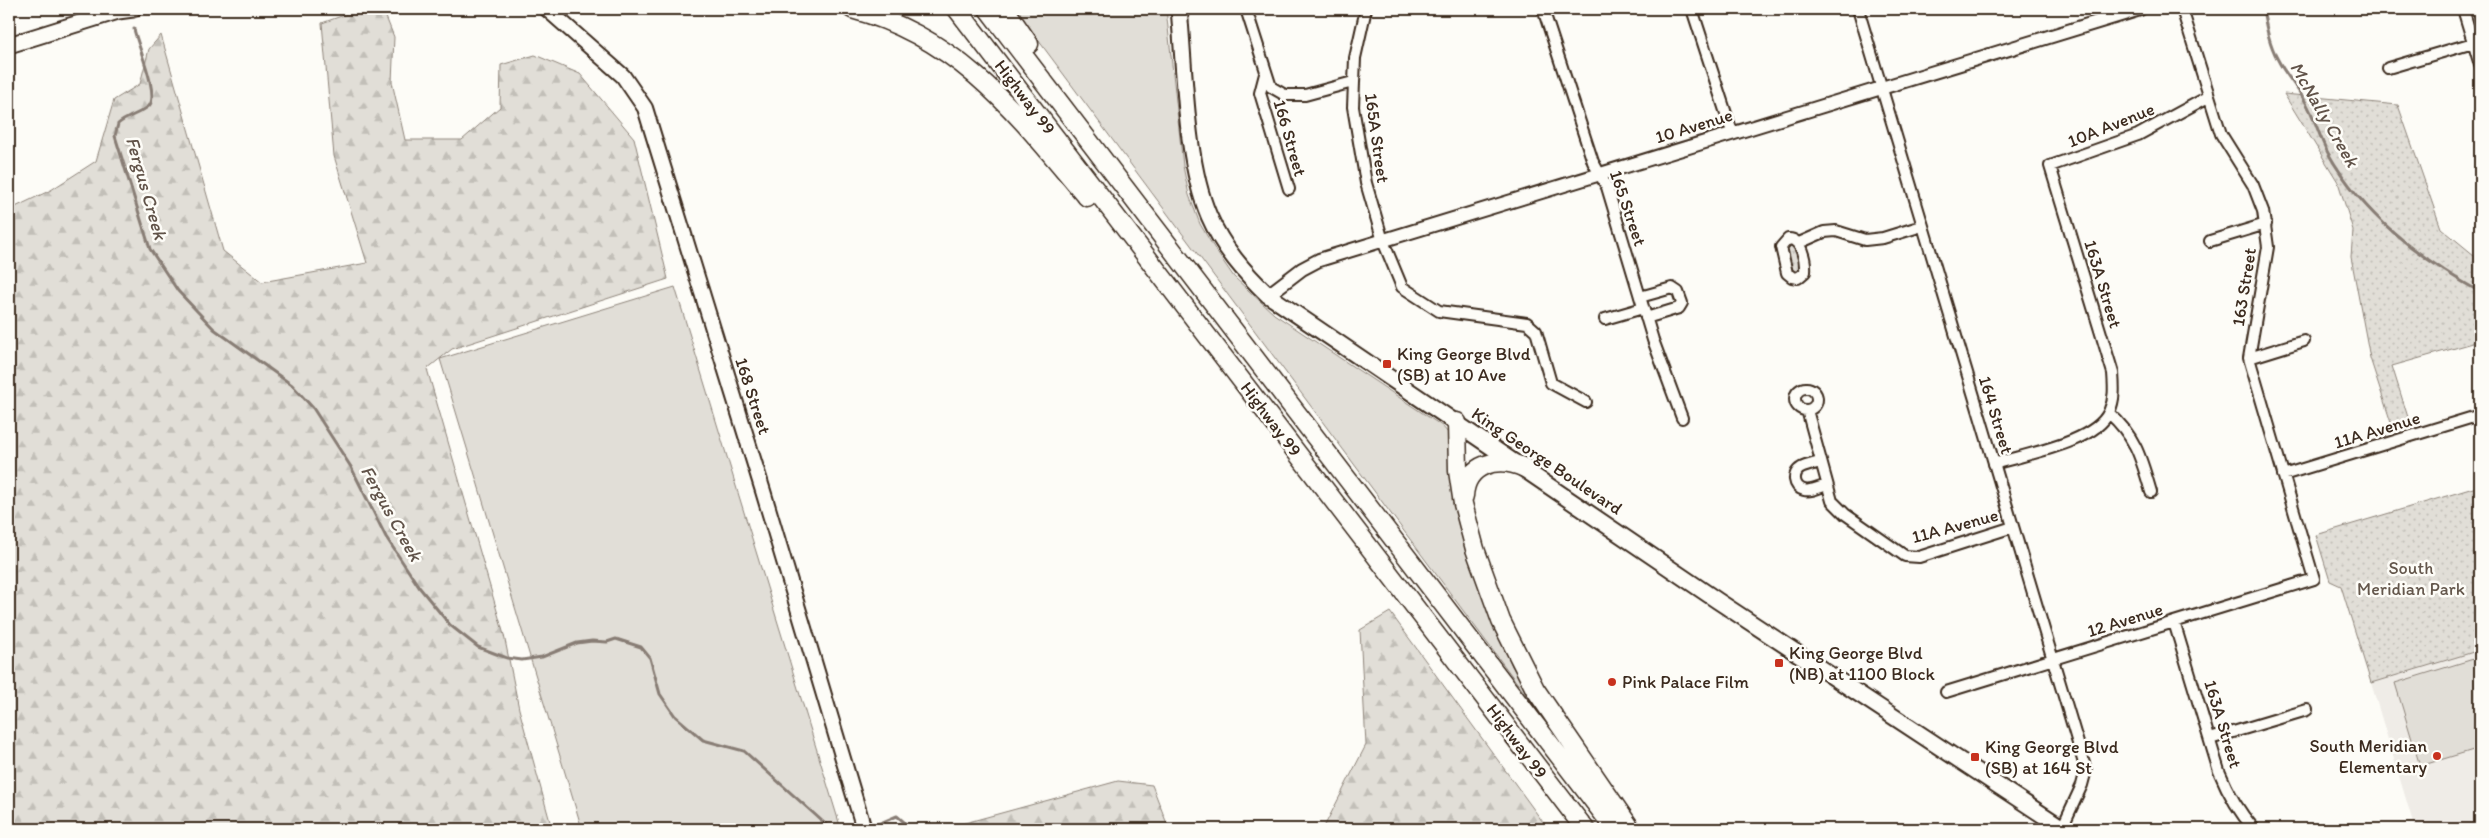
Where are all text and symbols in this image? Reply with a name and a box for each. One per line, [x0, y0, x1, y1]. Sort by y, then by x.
street label: Highway 99 [990, 55, 1060, 139]
water label: McNally Creek [2285, 57, 2365, 172]
street label: 165A Street [1360, 92, 1394, 185]
street label: 166 Street [1269, 97, 1312, 179]
street label: 10A Avenue [2064, 98, 2158, 152]
street label: 10 Avenue [1653, 104, 1735, 148]
water label: Fergus Creek [121, 134, 173, 244]
street label: 165 Street [1605, 167, 1651, 249]
street label: 163A Street [2079, 237, 2127, 331]
street label: 163 Street [2227, 246, 2261, 328]
place label: King George Blvd (SB) at 10 Ave [1397, 343, 1531, 386]
street label: 168 Street [730, 355, 776, 437]
marker: King George Blvd (SB) at 10 Ave [1381, 358, 1393, 370]
street label: 164 Street [1974, 373, 2018, 457]
street label: Highway 99 [1236, 377, 1306, 461]
street label: King George Boulevard [1467, 402, 1627, 520]
street label: 11A Avenue [2331, 406, 2423, 454]
water label: Fergus Creek [356, 461, 428, 566]
street label: 11A Avenue [1909, 504, 2001, 548]
park label: South Meridian Park [2357, 557, 2465, 600]
street label: 12 Avenue [2084, 598, 2166, 642]
place label: King George Blvd (NB) at 1100 Block [1789, 642, 1935, 685]
marker: King George Blvd (NB) at 1100 Block [1773, 657, 1785, 669]
place label: Pink Palace Film [1622, 671, 1749, 693]
marker: Pink Palace Film [1606, 676, 1618, 688]
street label: 163A Street [2199, 677, 2247, 771]
street label: Highway 99 [1482, 699, 1552, 783]
place label: South Meridian Elementary [2309, 735, 2427, 778]
place label: King George Blvd (SB) at 164 St [1985, 736, 2119, 779]
marker: South Meridian Elementary [2431, 750, 2443, 762]
marker: King George Blvd (SB) at 164 St [1969, 751, 1981, 763]

